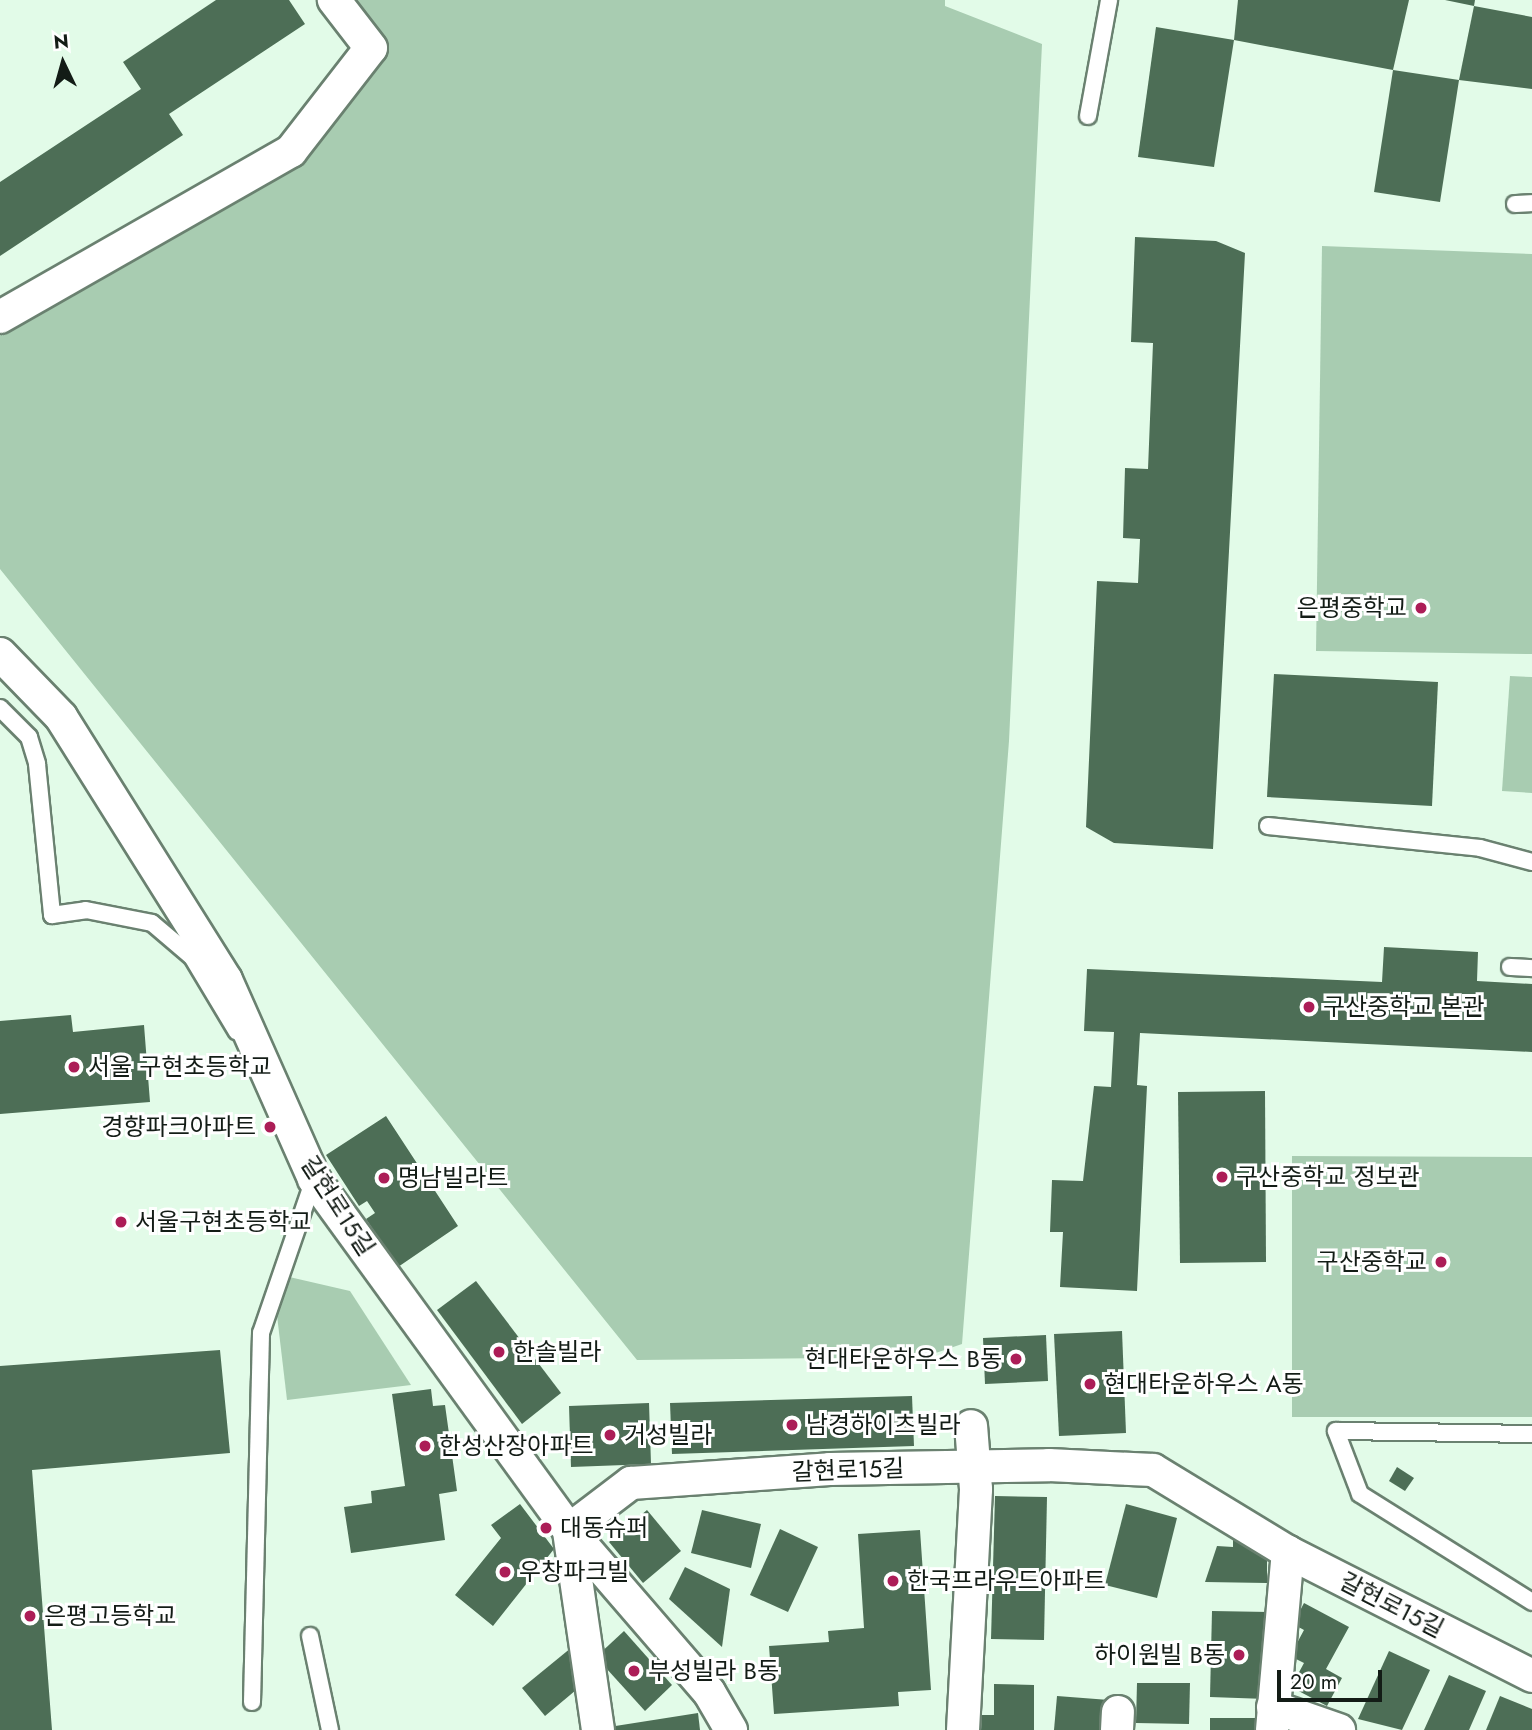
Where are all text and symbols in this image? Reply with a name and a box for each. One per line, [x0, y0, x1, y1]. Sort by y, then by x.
text: N [52, 27, 70, 56]
north arrow [28, 28, 98, 98]
place label: 은평중학교 [1297, 594, 1407, 622]
marker: 은평중학교 [1413, 600, 1429, 616]
place label: 구산중학교 본관 [1323, 993, 1485, 1021]
marker: 구산중학교 본관 [1301, 999, 1317, 1015]
place label: 서울 구현초등학교 [88, 1053, 272, 1081]
marker: 서울 구현초등학교 [66, 1059, 82, 1075]
place label: 경향파크아파트 [101, 1113, 256, 1141]
marker: 경향파크아파트 [262, 1119, 278, 1135]
street label: 갈현로15길 [295, 1151, 381, 1261]
place label: 구산중학교 정보관 [1236, 1163, 1420, 1191]
place label: 명남빌라트 [398, 1164, 508, 1192]
marker: 구산중학교 정보관 [1214, 1169, 1230, 1185]
marker: 명남빌라트 [376, 1170, 392, 1186]
place label: 서울구현초등학교 [135, 1208, 312, 1236]
marker: 서울구현초등학교 [113, 1214, 129, 1230]
place label: 구산중학교 [1317, 1248, 1427, 1276]
marker: 구산중학교 [1433, 1254, 1449, 1270]
place label: 한솔빌라 [513, 1338, 601, 1366]
marker: 한솔빌라 [491, 1344, 507, 1360]
place label: 현대타운하우스 B동 [805, 1345, 1002, 1373]
marker: 현대타운하우스 B동 [1008, 1351, 1024, 1367]
place label: 현대타운하우스 A동 [1104, 1370, 1304, 1398]
marker: 현대타운하우스 A동 [1082, 1376, 1098, 1392]
place label: 남경하이츠빌라 [806, 1411, 961, 1439]
marker: 남경하이츠빌라 [784, 1417, 800, 1433]
place label: 거성빌라 [624, 1421, 712, 1449]
marker: 거성빌라 [602, 1427, 618, 1443]
place label: 한성산장아파트 [439, 1432, 594, 1460]
marker: 한성산장아파트 [417, 1438, 433, 1454]
street label: 갈현로15길 [791, 1454, 905, 1486]
place label: 대동슈퍼 [560, 1514, 648, 1542]
marker: 대동슈퍼 [538, 1520, 554, 1536]
place label: 우창파크빌 [519, 1558, 629, 1586]
marker: 우창파크빌 [497, 1564, 513, 1580]
place label: 한국프라우드아파트 [907, 1567, 1106, 1595]
street label: 갈현로15길 [1335, 1567, 1449, 1643]
marker: 한국프라우드아파트 [885, 1573, 901, 1589]
place label: 은평고등학교 [44, 1602, 176, 1630]
marker: 은평고등학교 [22, 1608, 38, 1624]
place label: 하이원빌 B동 [1094, 1641, 1225, 1669]
marker: 하이원빌 B동 [1231, 1647, 1247, 1663]
scale bar [1280, 1656, 1385, 1700]
place label: 부성빌라 B동 [648, 1657, 779, 1685]
marker: 부성빌라 B동 [626, 1663, 642, 1679]
text: 20 m [1290, 1667, 1337, 1697]

